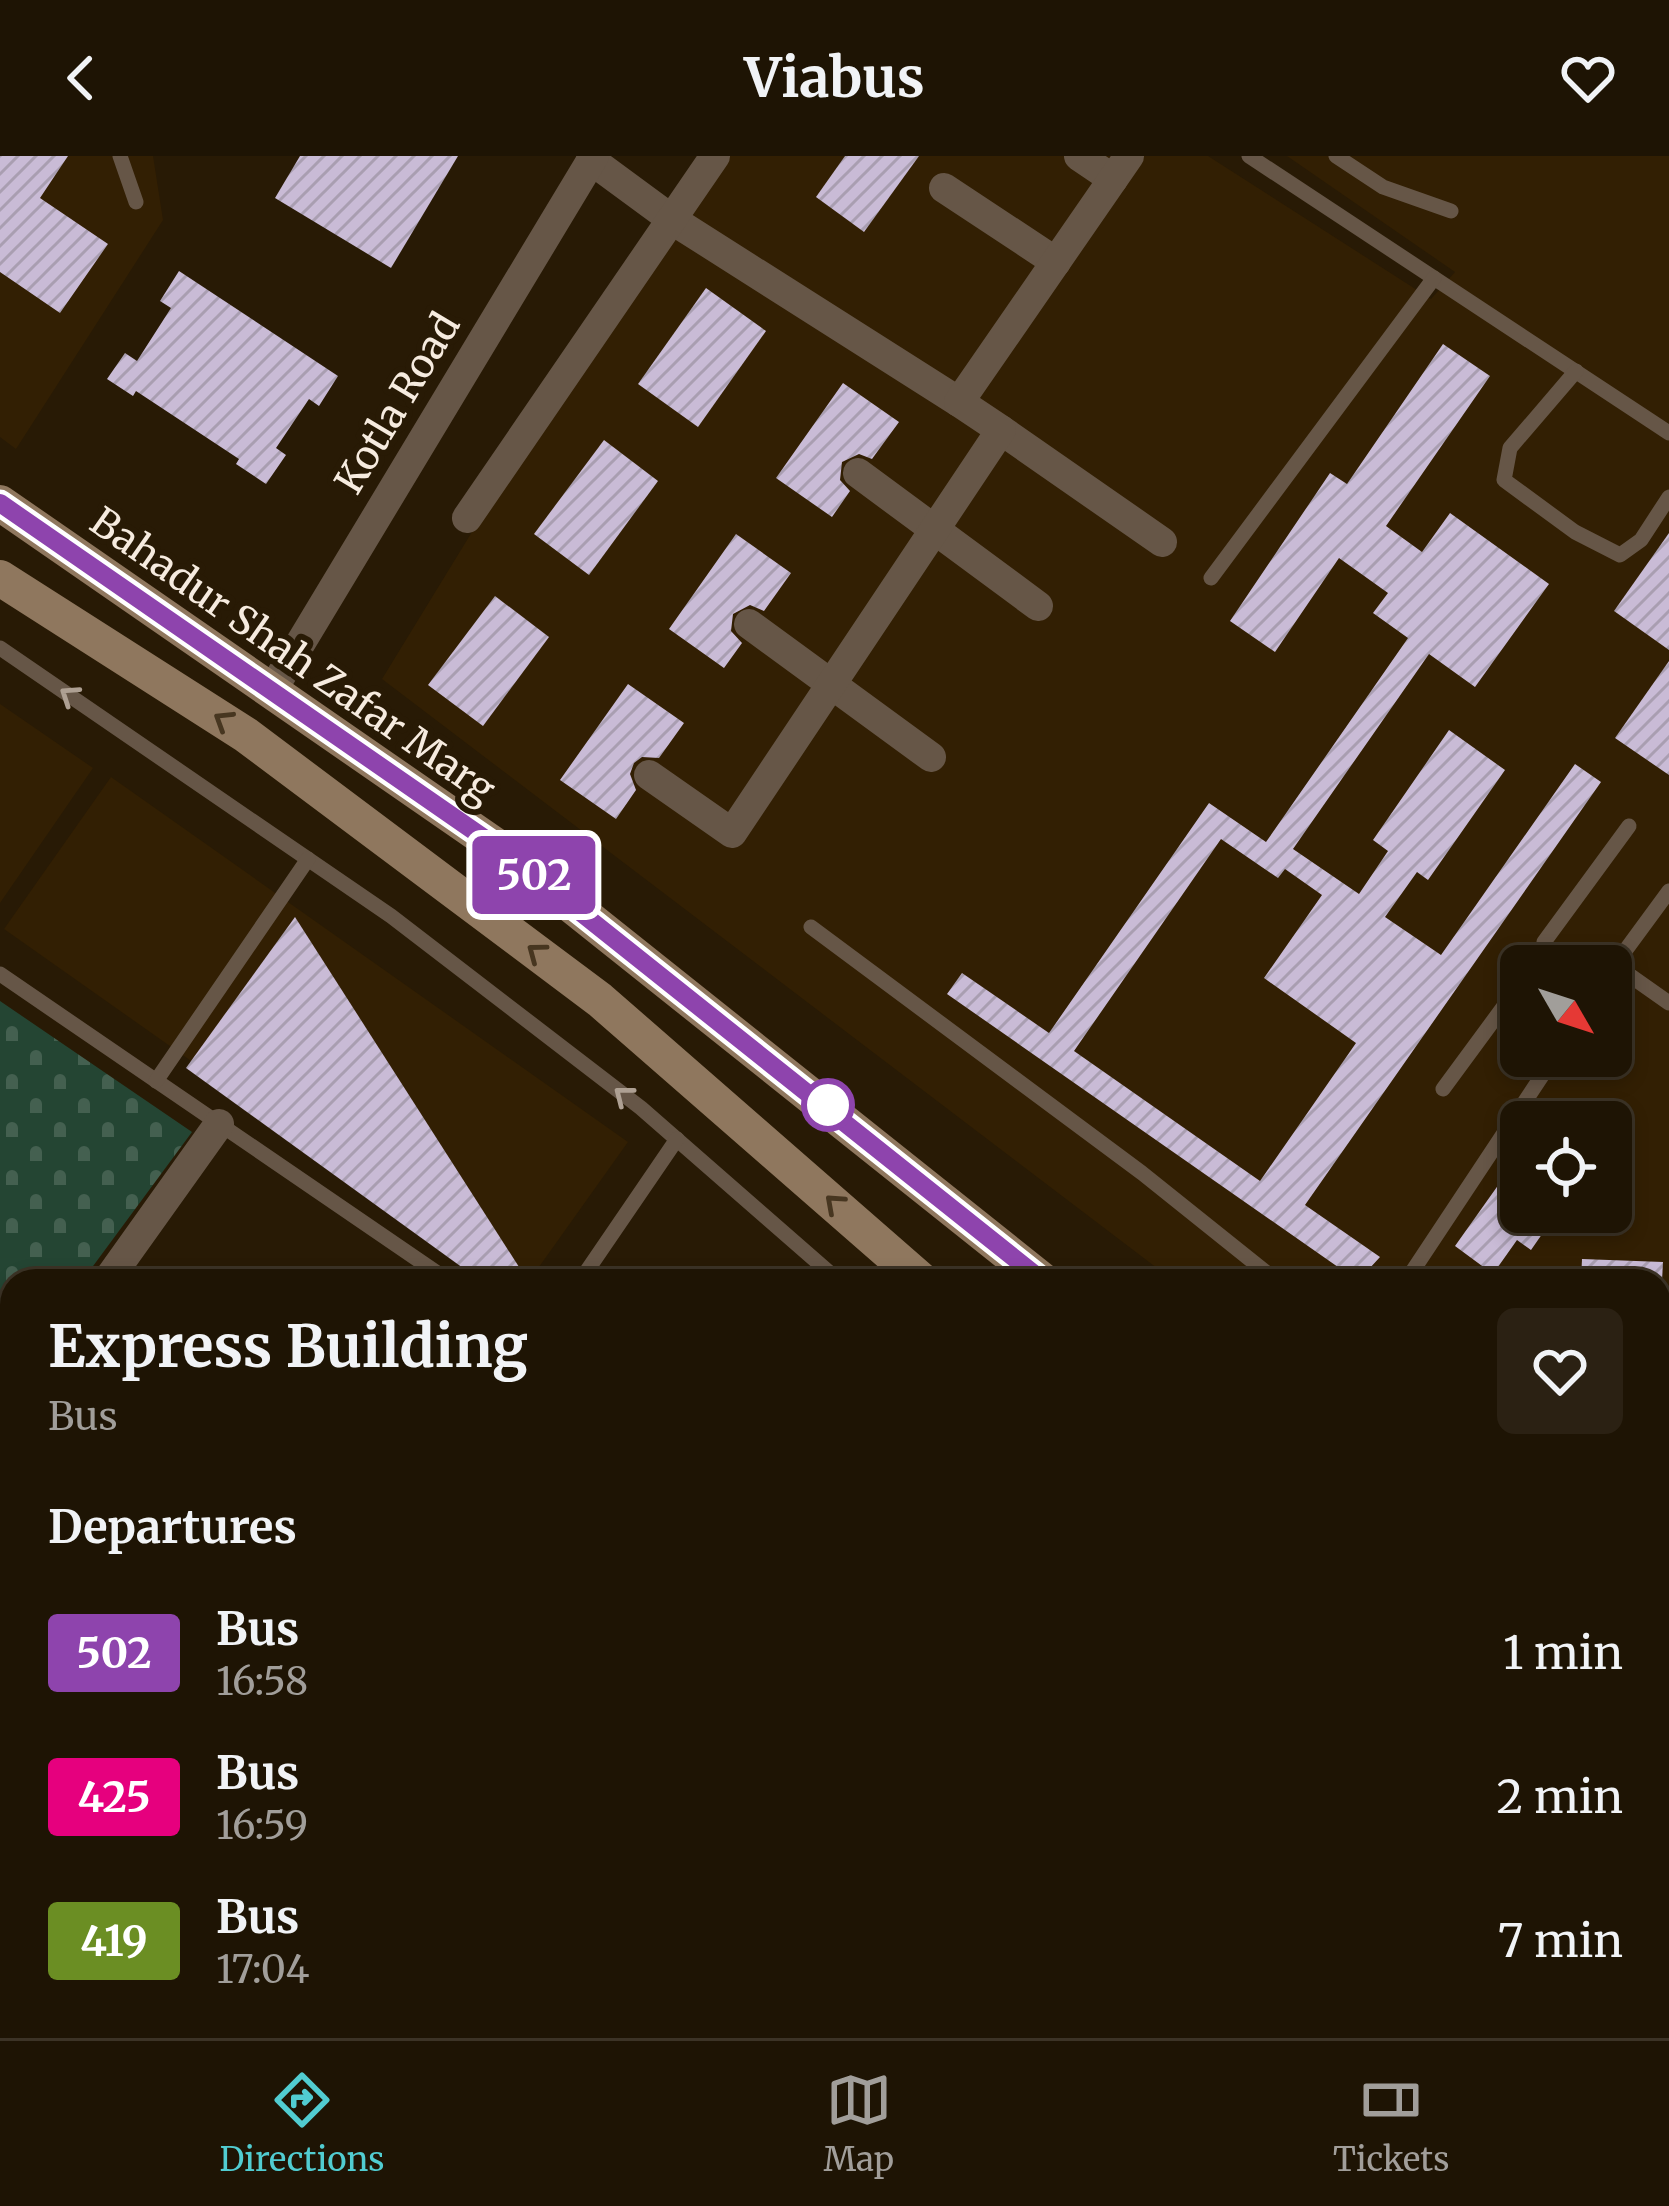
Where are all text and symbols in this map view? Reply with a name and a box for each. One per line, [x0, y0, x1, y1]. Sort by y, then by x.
text: Viabus [744, 44, 925, 112]
icon: back [48, 45, 114, 111]
icon: heart [1555, 45, 1621, 111]
street label: Kotla Road [324, 304, 470, 502]
street label: Bahadur Shah Zafar Marg [81, 497, 505, 814]
one-way arrow [60, 687, 82, 709]
one-way arrow [214, 712, 236, 734]
line badge: 502 [465, 836, 603, 914]
text: 502 [496, 849, 572, 901]
one-way arrow [528, 945, 550, 966]
north arrow [1500, 945, 1632, 1077]
map controls [1500, 945, 1632, 1233]
unlabelled marker [803, 1080, 853, 1130]
one-way arrow [615, 1087, 637, 1109]
button: locate [1500, 1101, 1632, 1233]
one-way arrow [826, 1196, 848, 1217]
button: heart [1497, 1308, 1623, 1434]
text: Express Building [48, 1311, 528, 1383]
text: Bus [48, 1392, 118, 1441]
text: Departures [48, 1499, 297, 1555]
text: Bus [216, 1601, 299, 1657]
text: 1 min [1503, 1625, 1623, 1681]
text: 502 [76, 1627, 152, 1679]
text: 16:58 [216, 1657, 308, 1706]
text: Bus [216, 1745, 299, 1801]
text: 2 min [1497, 1769, 1623, 1825]
text: 425 [77, 1771, 151, 1823]
text: 16:59 [216, 1801, 308, 1850]
text: Bus [216, 1889, 299, 1945]
text: 7 min [1498, 1913, 1623, 1969]
text: 419 [80, 1915, 148, 1967]
text: 17:04 [216, 1945, 310, 1994]
tab: Directions [220, 2067, 385, 2180]
tab: Map [824, 2067, 894, 2180]
tab: Tickets [1333, 2067, 1449, 2180]

